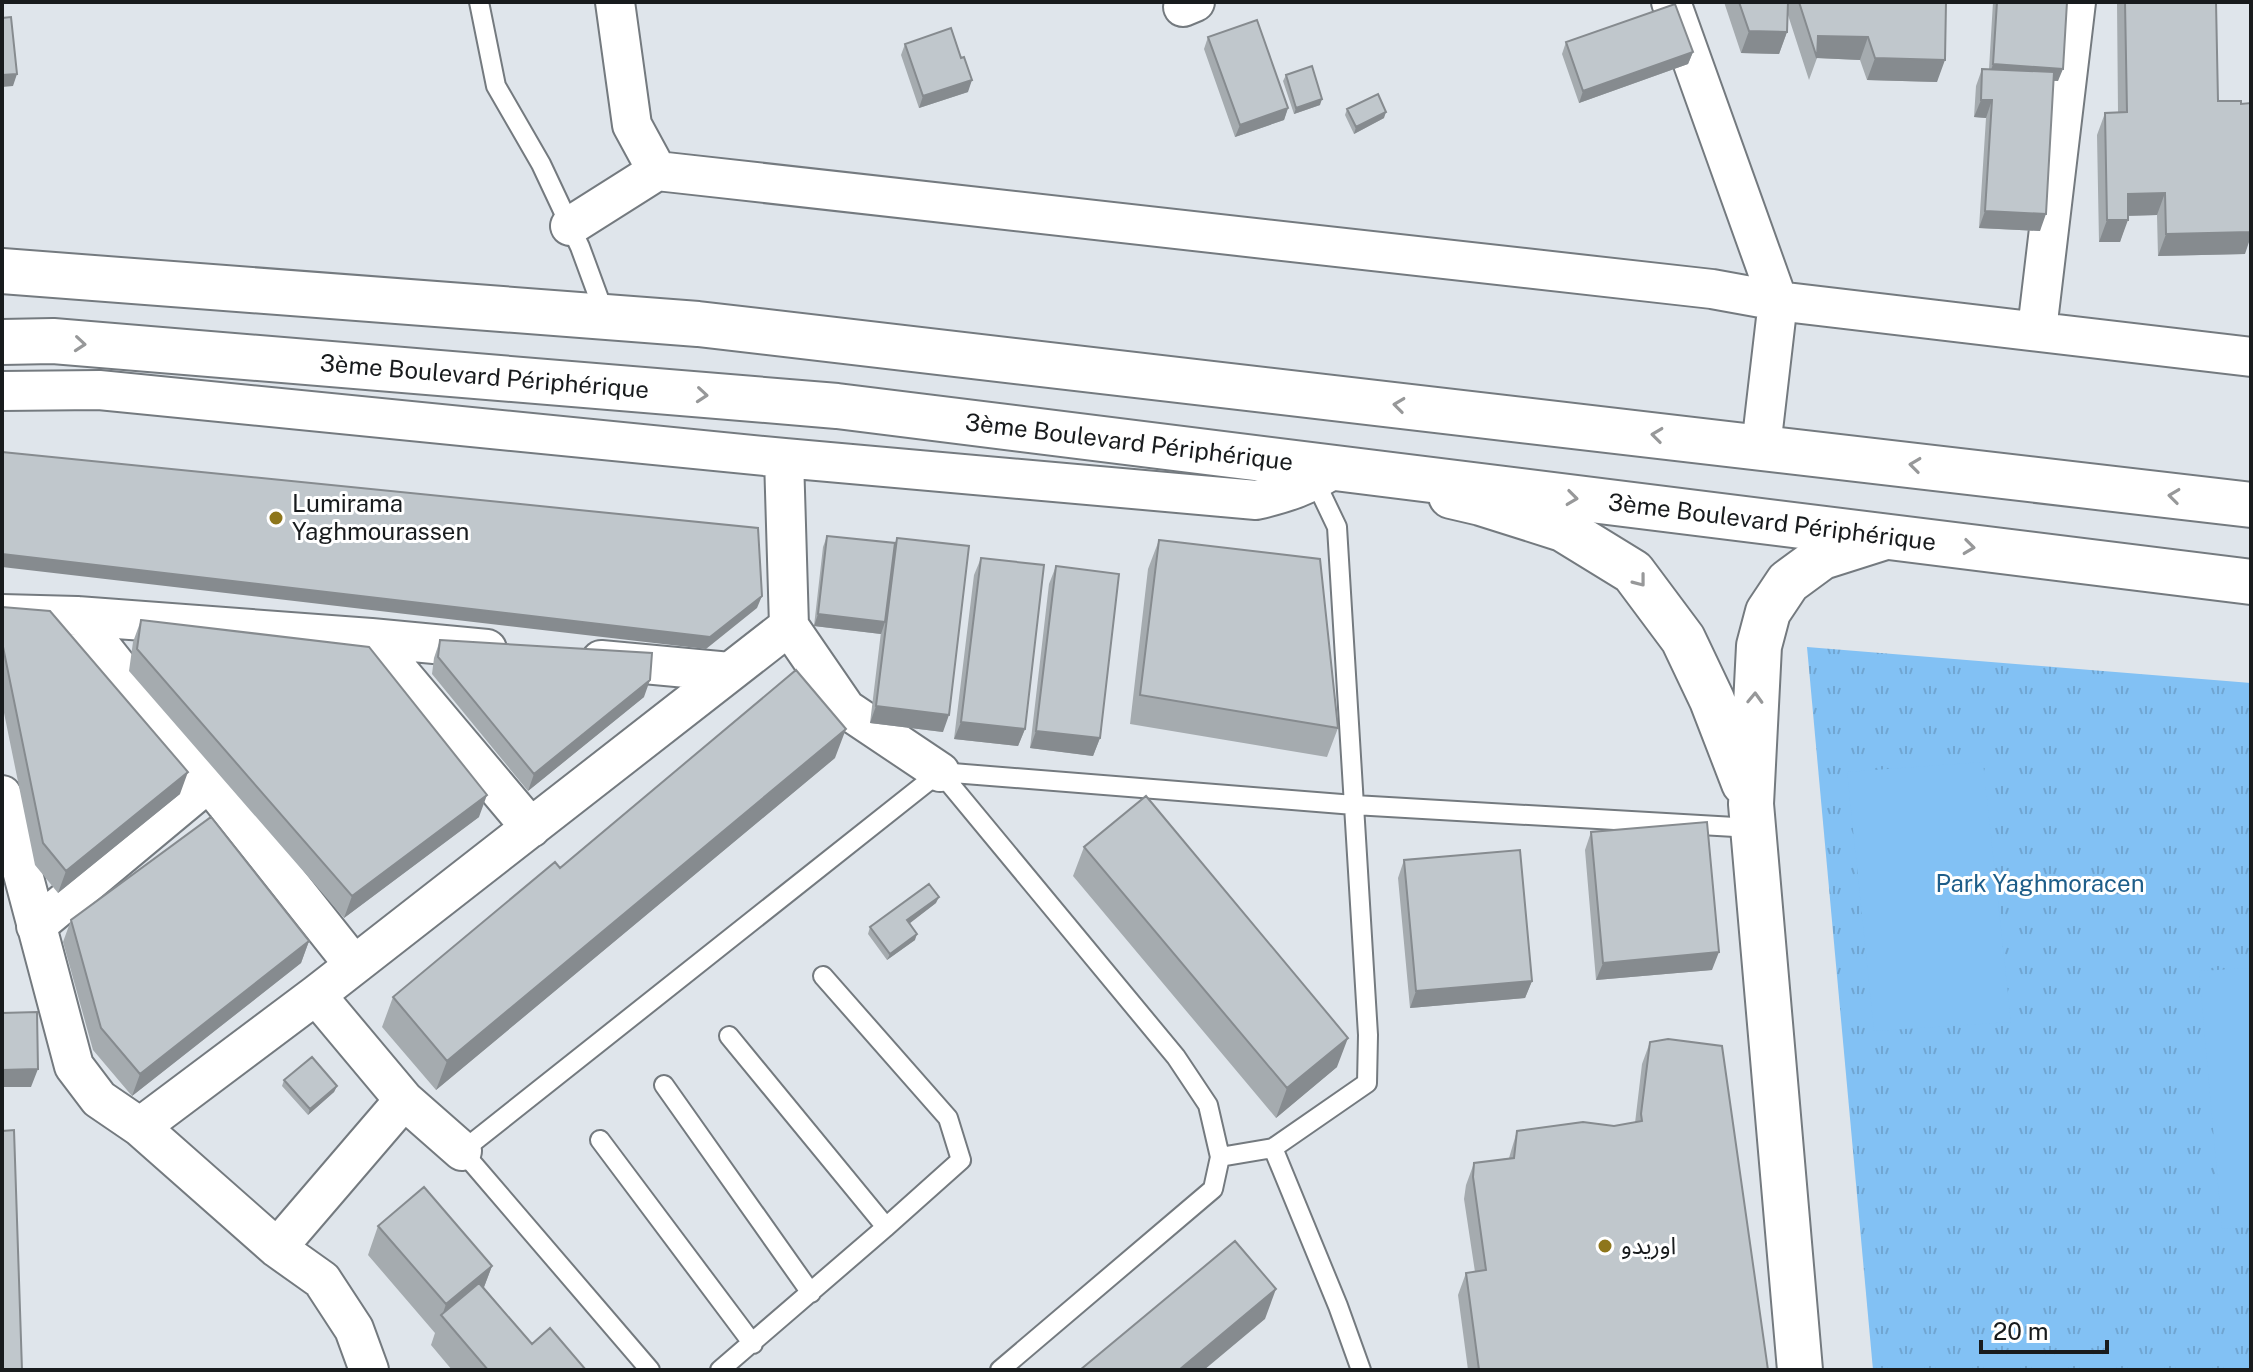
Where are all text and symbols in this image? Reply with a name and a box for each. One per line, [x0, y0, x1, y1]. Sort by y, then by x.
one-way arrow [74, 335, 87, 352]
street label: 3ème Boulevard Périphérique [319, 348, 650, 403]
one-way arrow [696, 386, 709, 403]
one-way arrow [1392, 397, 1406, 414]
street label: 3ème Boulevard Périphérique [964, 407, 1295, 476]
one-way arrow [1650, 426, 1663, 443]
one-way arrow [1908, 457, 1921, 474]
street label: 3ème Boulevard Périphérique [1607, 487, 1938, 556]
one-way arrow [2167, 488, 2180, 505]
place label: Lumirama Yaghmourassen [292, 489, 469, 545]
one-way arrow [1566, 489, 1579, 506]
marker: Lumirama Yaghmourassen [267, 509, 285, 527]
one-way arrow [1962, 539, 1975, 556]
one-way arrow [1631, 572, 1645, 587]
one-way arrow [1746, 691, 1764, 704]
park label: Park Yaghmoracen [1935, 869, 2145, 897]
place label: اوريدو [1621, 1231, 1676, 1260]
marker: اوريدو [1596, 1237, 1614, 1255]
scale bar [1981, 1304, 2107, 1354]
text: 20 m [1993, 1317, 2049, 1345]

